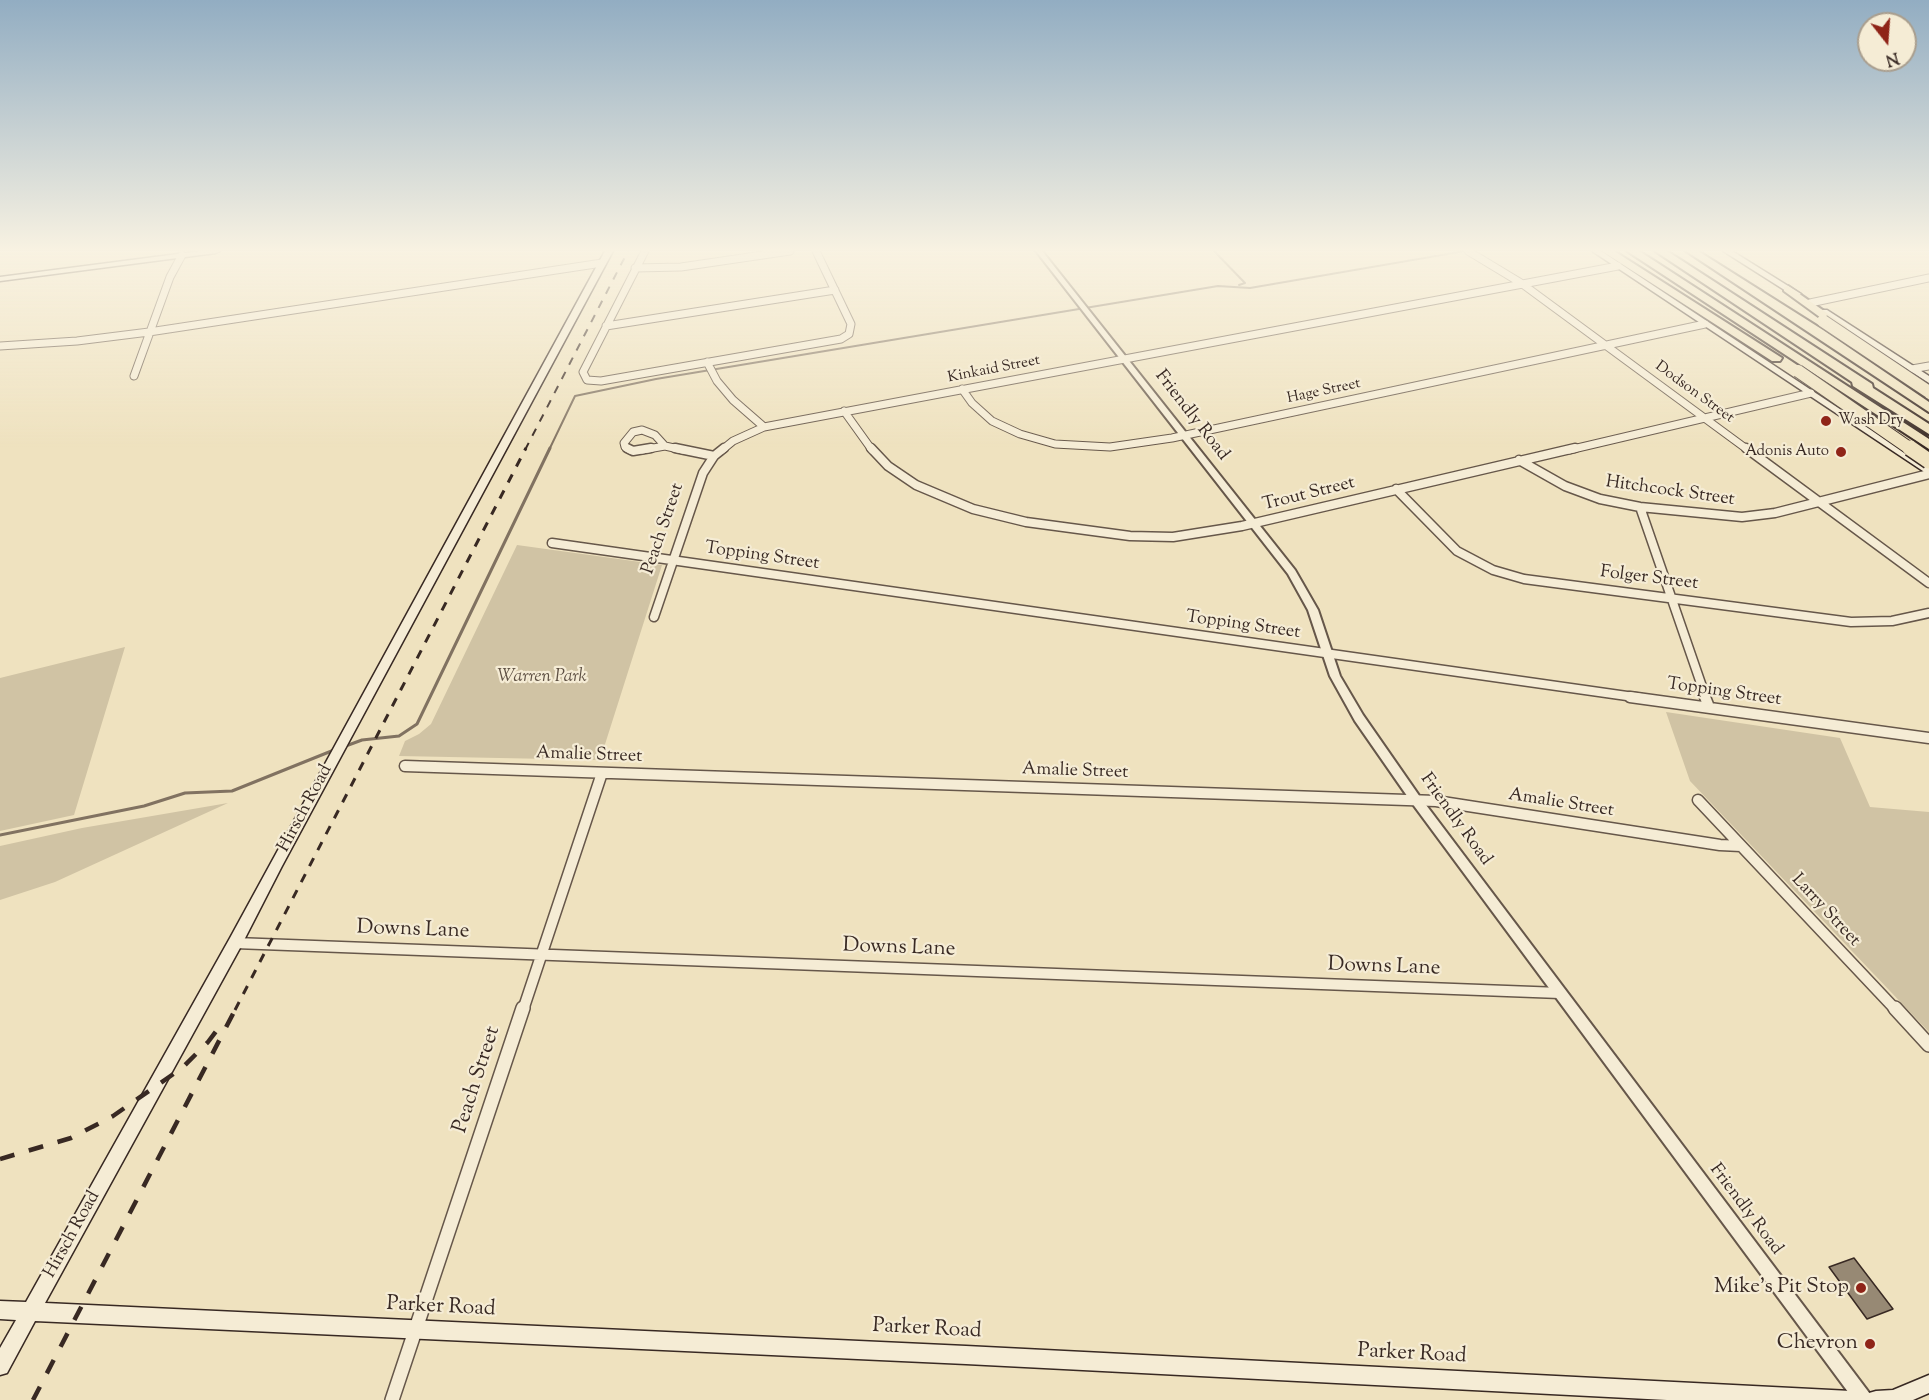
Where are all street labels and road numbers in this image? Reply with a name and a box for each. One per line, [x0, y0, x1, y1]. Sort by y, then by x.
street label: Kinkaid Street [946, 352, 1042, 388]
street label: Dodson Street [1651, 358, 1737, 428]
street label: Friendly Road [1149, 367, 1233, 465]
street label: Hage Street [1286, 375, 1362, 409]
street label: Hitchcock Street [1604, 472, 1736, 512]
street label: Trout Street [1261, 473, 1357, 517]
street label: Peach Street [638, 481, 690, 577]
street label: Topping Street [703, 538, 821, 576]
street label: Folger Street [1599, 562, 1699, 596]
street label: Topping Street [1184, 607, 1302, 645]
street label: Topping Street [1665, 674, 1783, 712]
street label: Amalie Street [535, 743, 643, 769]
street label: Amalie Street [1021, 759, 1129, 785]
street label: Hirsch Road [274, 762, 338, 856]
street label: Friendly Road [1414, 770, 1496, 870]
street label: Amalie Street [1507, 785, 1615, 823]
street label: Larry Street [1786, 870, 1864, 952]
street label: Downs Lane [356, 916, 470, 946]
street label: Downs Lane [842, 934, 956, 964]
street label: Downs Lane [1327, 953, 1441, 983]
street label: Peach Street [449, 1024, 507, 1136]
street label: Friendly Road [1704, 1160, 1786, 1260]
street label: Hirsch Road [40, 1188, 106, 1282]
street label: Parker Road [386, 1293, 496, 1323]
street label: Parker Road [872, 1315, 982, 1345]
street label: Parker Road [1357, 1340, 1467, 1370]

